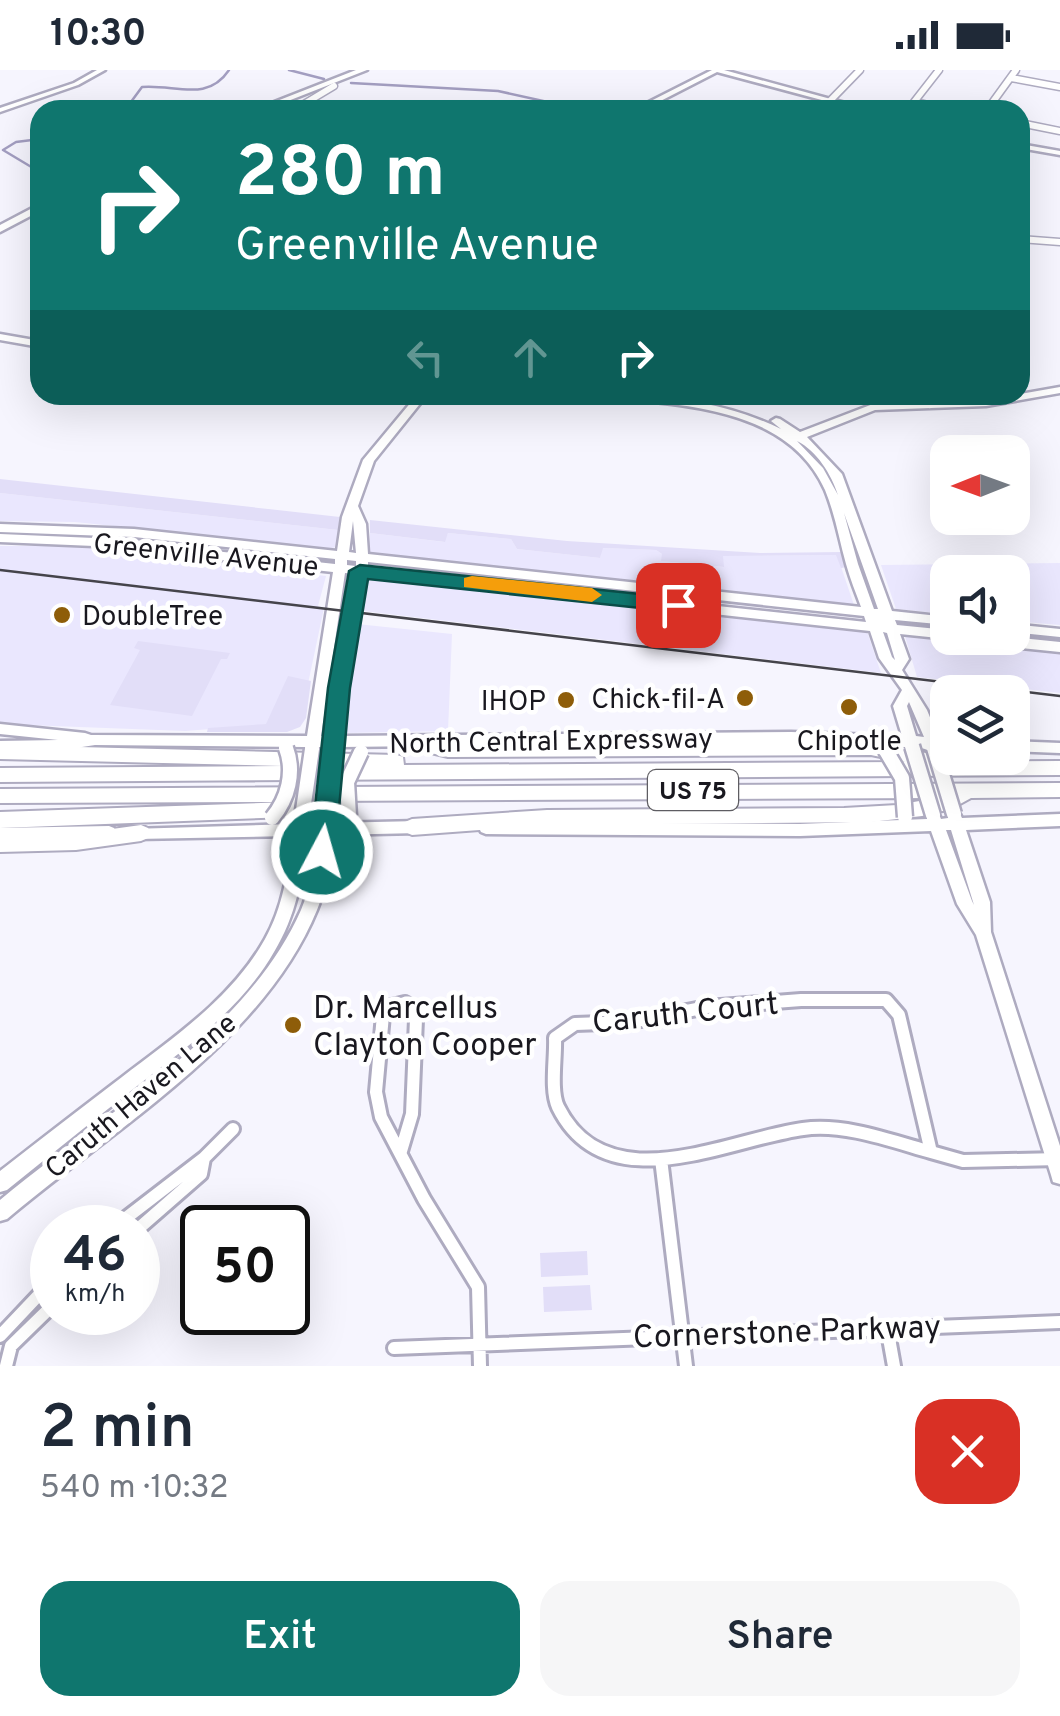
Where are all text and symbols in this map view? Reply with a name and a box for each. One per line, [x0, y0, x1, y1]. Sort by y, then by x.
text: 10:30 [50, 11, 147, 60]
text: 280 m [235, 132, 446, 221]
icon: right [70, 140, 200, 270]
text: Greenville Avenue [235, 219, 599, 276]
icon: left [398, 330, 453, 385]
icon: ahead [503, 330, 558, 385]
icon: right [608, 330, 663, 385]
north arrow [930, 435, 1030, 535]
map controls [930, 435, 1030, 775]
street label: Greenville Avenue [91, 527, 320, 587]
button: sound [930, 555, 1030, 655]
pin [636, 563, 721, 648]
icon: arrive [651, 578, 706, 633]
place label: DoubleTree [82, 600, 223, 636]
marker: DoubleTree [51, 604, 73, 626]
button: layers [930, 675, 1030, 775]
place label: Chick-fil-A [591, 683, 725, 719]
place label: IHOP [481, 685, 546, 721]
marker: Chick-fil-A [734, 687, 756, 709]
marker: IHOP [555, 689, 577, 711]
marker: Chipotle [838, 696, 860, 718]
street label: North Central Expressway [389, 722, 713, 764]
place label: Chipotle [796, 725, 902, 761]
road number: US 75 [648, 770, 738, 810]
position arrow [270, 800, 374, 904]
street label: Caruth Court [590, 985, 780, 1045]
place label: Dr. Marcellus Clayton Cooper [313, 990, 537, 1067]
street label: Caruth Haven Lane [39, 1007, 245, 1188]
marker: Dr. Marcellus Clayton Cooper [282, 1014, 304, 1036]
speed limit sign: 50 [180, 1205, 310, 1335]
text: 46 [64, 1226, 126, 1289]
text: km/h [65, 1279, 125, 1311]
street label: Cornerstone Parkway [632, 1309, 942, 1359]
text: 2 min [40, 1393, 195, 1469]
button: close [915, 1399, 1020, 1504]
text: 540 m · 10:32 [40, 1469, 228, 1509]
button: Exit [40, 1581, 520, 1696]
button: Share [540, 1581, 1020, 1696]

